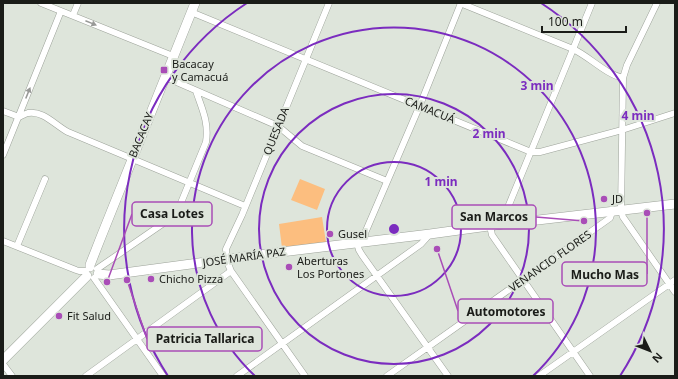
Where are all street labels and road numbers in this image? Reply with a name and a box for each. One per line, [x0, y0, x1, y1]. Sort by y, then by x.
street label: CAMACUÁ [403, 93, 458, 127]
street label: QUESADA [259, 104, 292, 157]
street label: BACACAY [125, 109, 157, 160]
street label: VENANCIO FLORES [506, 227, 594, 295]
street label: JOSÉ MARÍA PAZ [201, 243, 286, 270]

